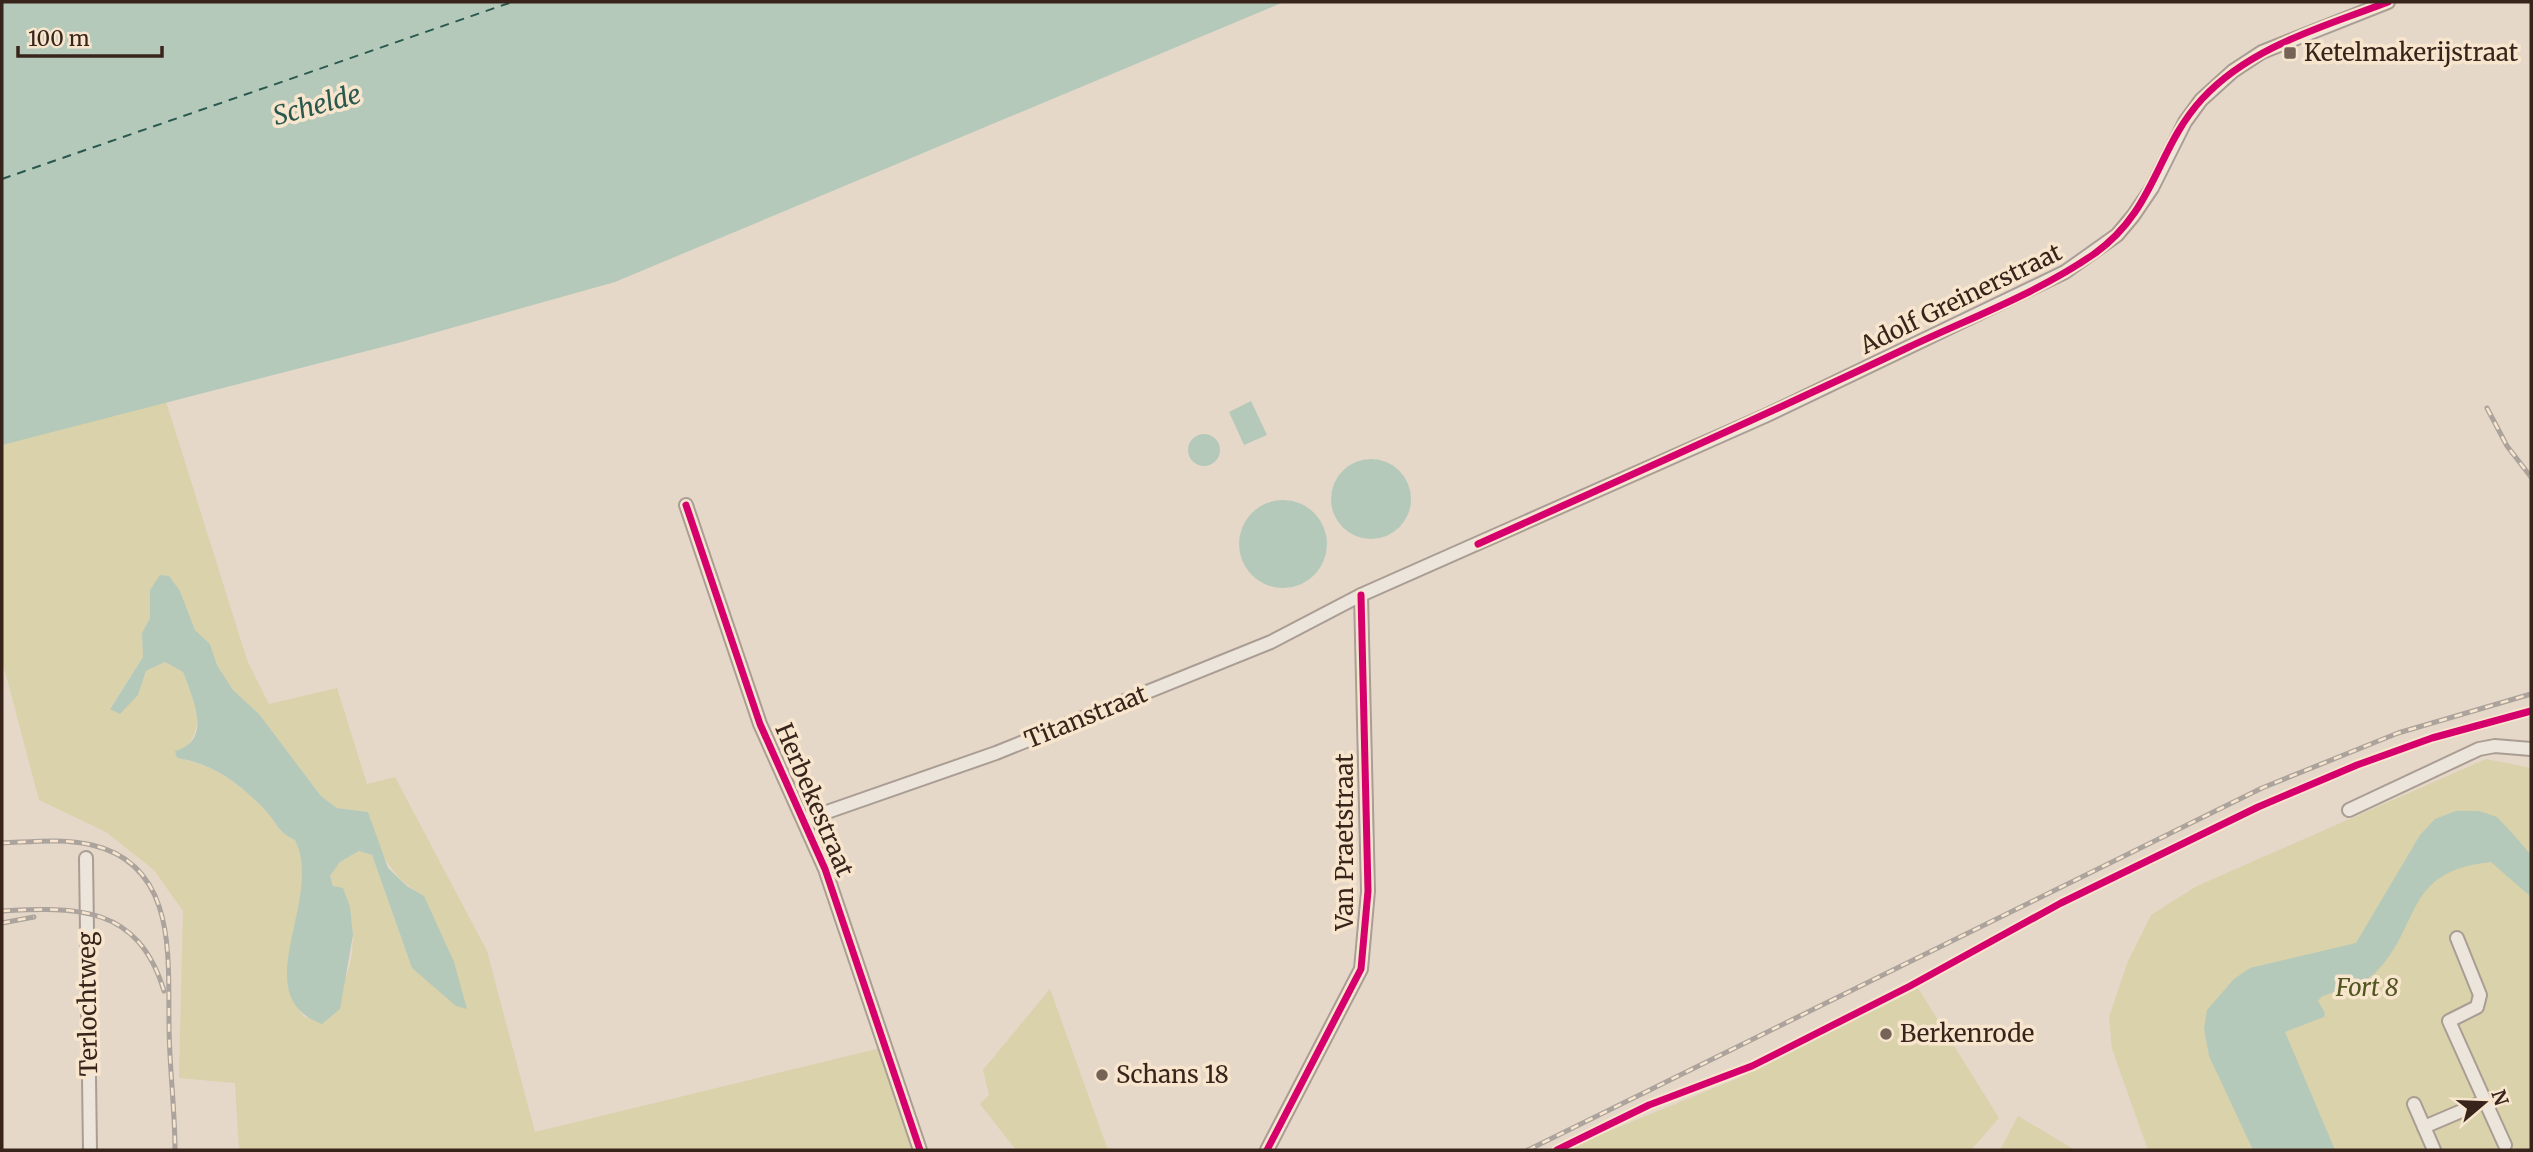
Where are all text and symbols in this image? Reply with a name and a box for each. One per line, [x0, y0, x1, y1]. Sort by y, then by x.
scale bar [18, 14, 161, 58]
text: 100 m [28, 25, 90, 52]
place label: Ketelmakerijstraat [2304, 37, 2519, 68]
marker: Ketelmakerijstraat [2282, 45, 2298, 61]
water label: Schelde [269, 77, 364, 132]
street label: Adolf Greinerstraat [1854, 236, 2067, 361]
street label: Titanstraat [1020, 678, 1152, 755]
street label: Herbekestraat [768, 718, 861, 882]
street label: Van Praetstraat [1329, 753, 1360, 932]
street label: Terlochtweg [71, 931, 104, 1077]
park label: Fort 8 [2335, 972, 2399, 1003]
place label: Berkenrode [1900, 1018, 2034, 1049]
marker: Berkenrode [1878, 1026, 1894, 1042]
place label: Schans 18 [1116, 1059, 1229, 1090]
marker: Schans 18 [1094, 1067, 1110, 1083]
north arrow [2449, 1068, 2519, 1138]
text: N [2486, 1086, 2514, 1108]

